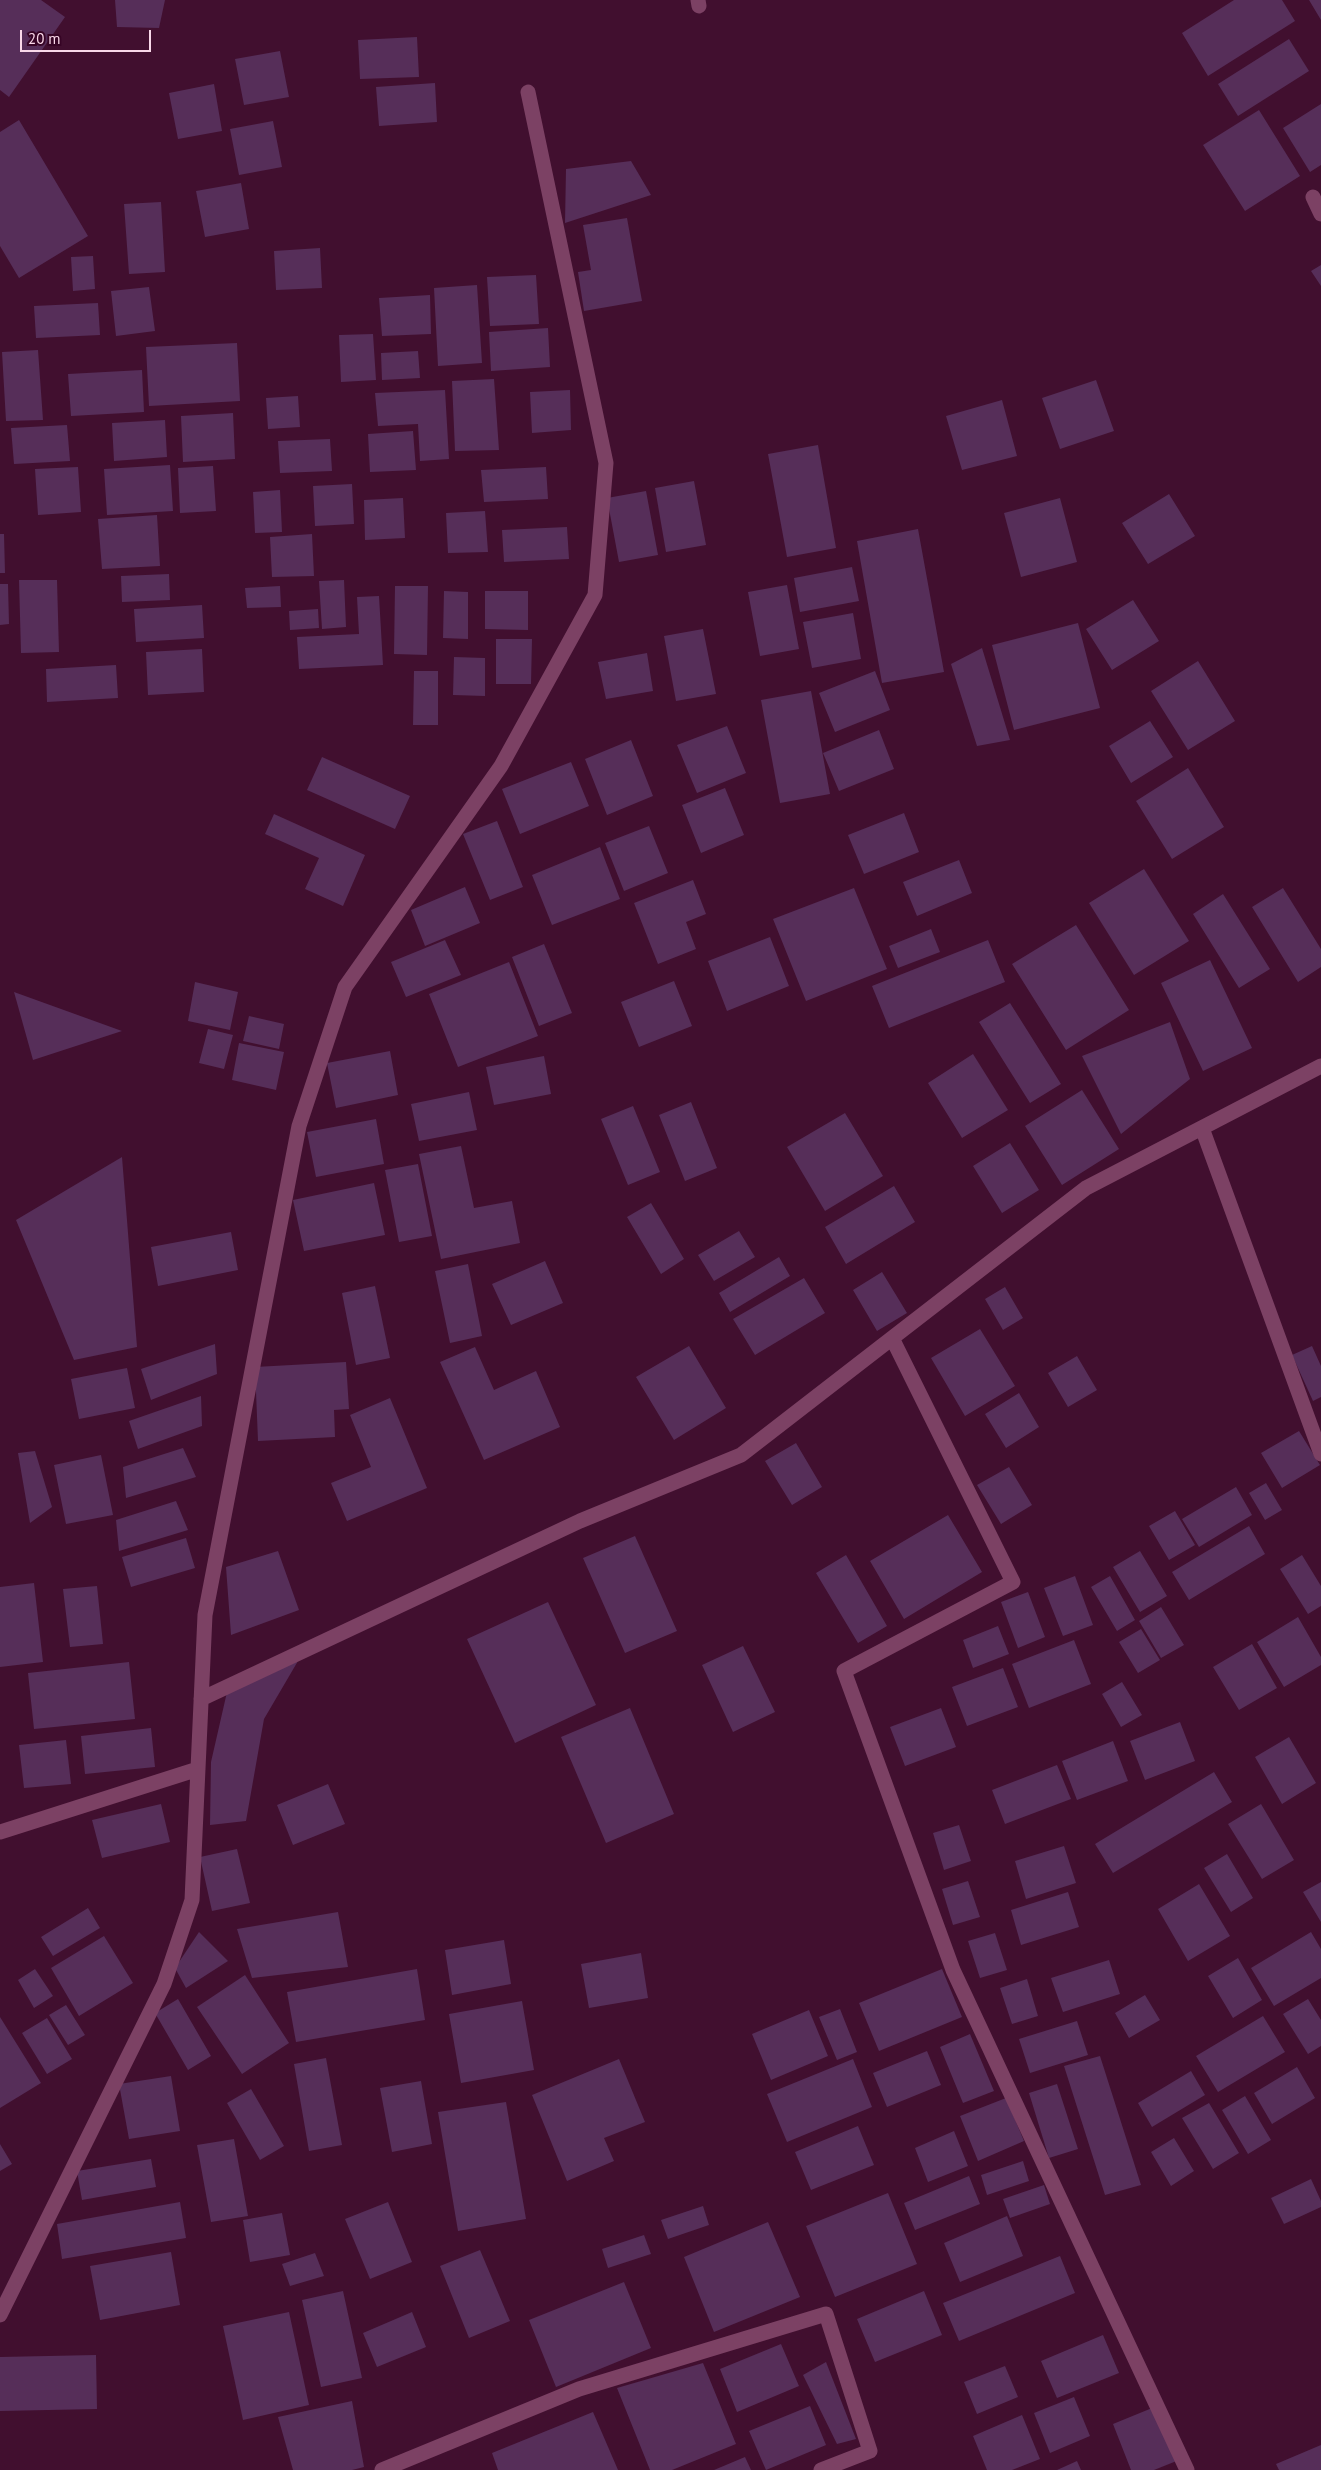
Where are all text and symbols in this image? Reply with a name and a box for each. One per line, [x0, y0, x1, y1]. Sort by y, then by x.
scale bar [22, 20, 154, 52]
text: 20 m [28, 29, 61, 48]

